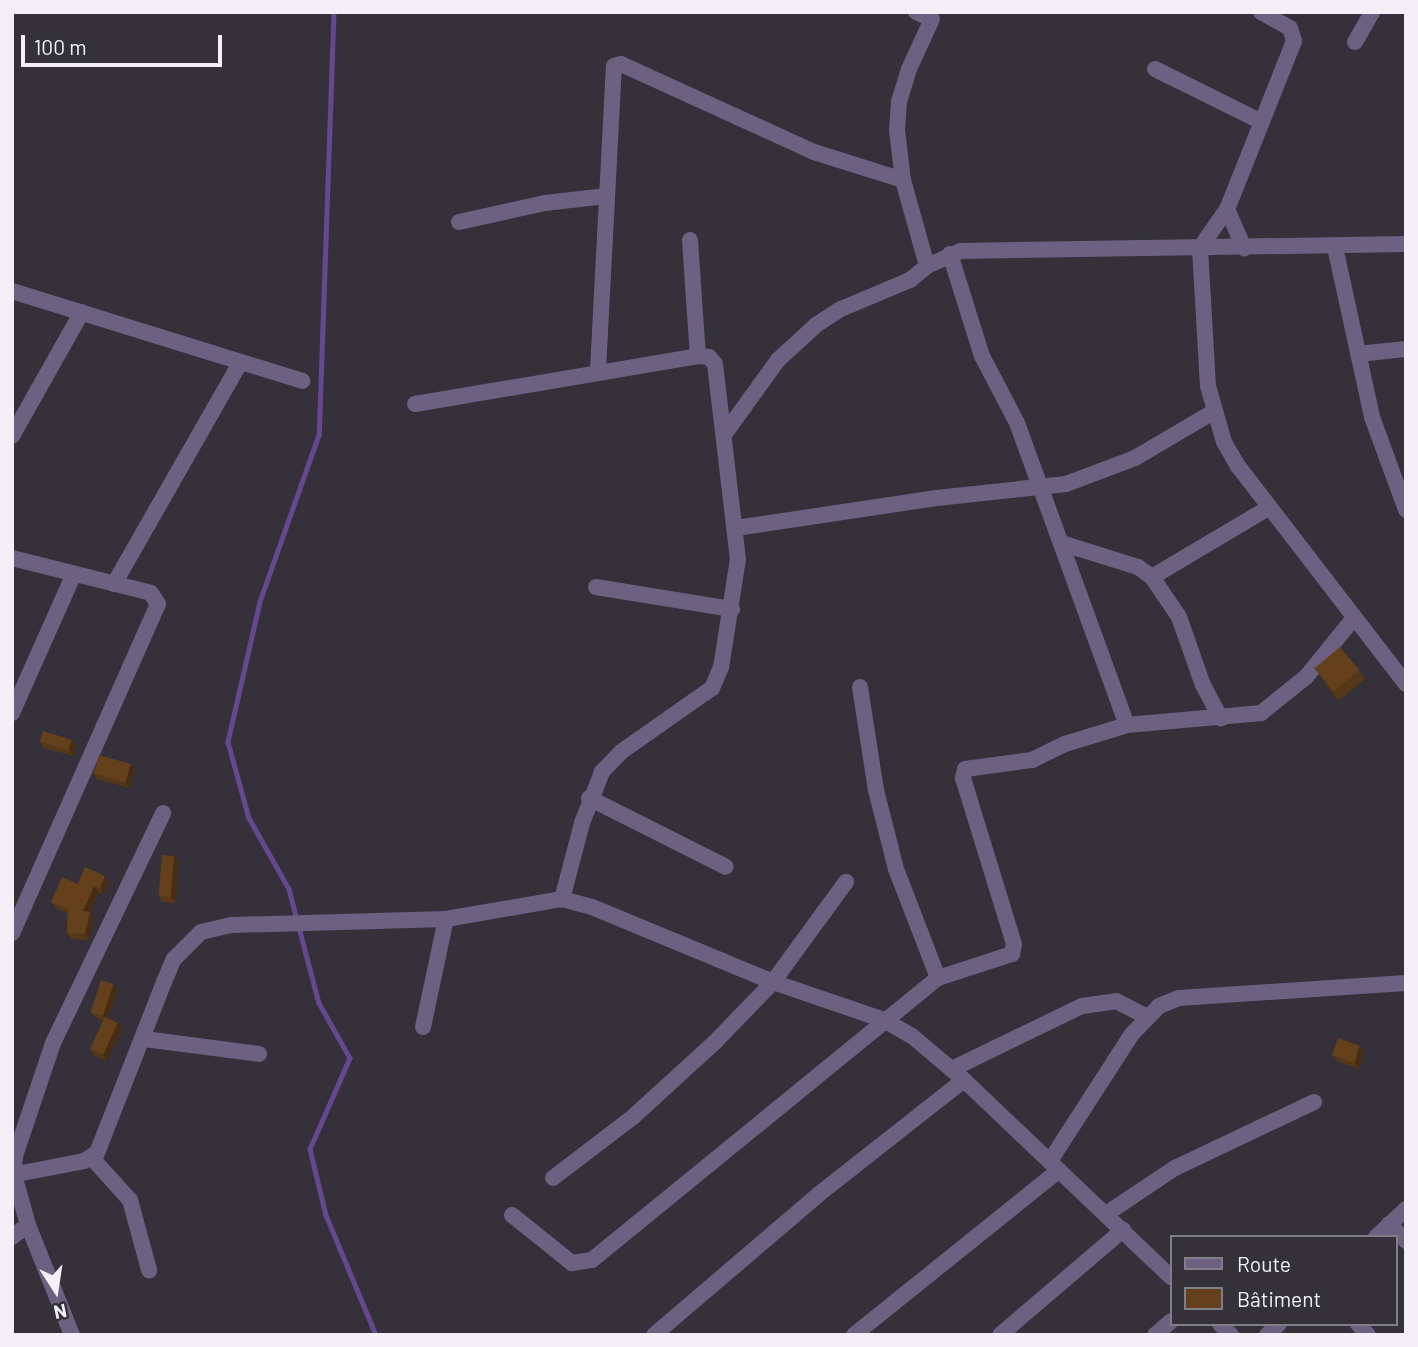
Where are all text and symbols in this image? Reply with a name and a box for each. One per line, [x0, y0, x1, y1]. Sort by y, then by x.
scale bar [24, 21, 226, 65]
text: 100 m [34, 34, 87, 59]
legend [1170, 1235, 1397, 1326]
text: Route [1237, 1251, 1291, 1276]
north arrow [21, 1256, 91, 1326]
text: Bâtiment [1237, 1286, 1321, 1311]
text: N [52, 1299, 69, 1325]

